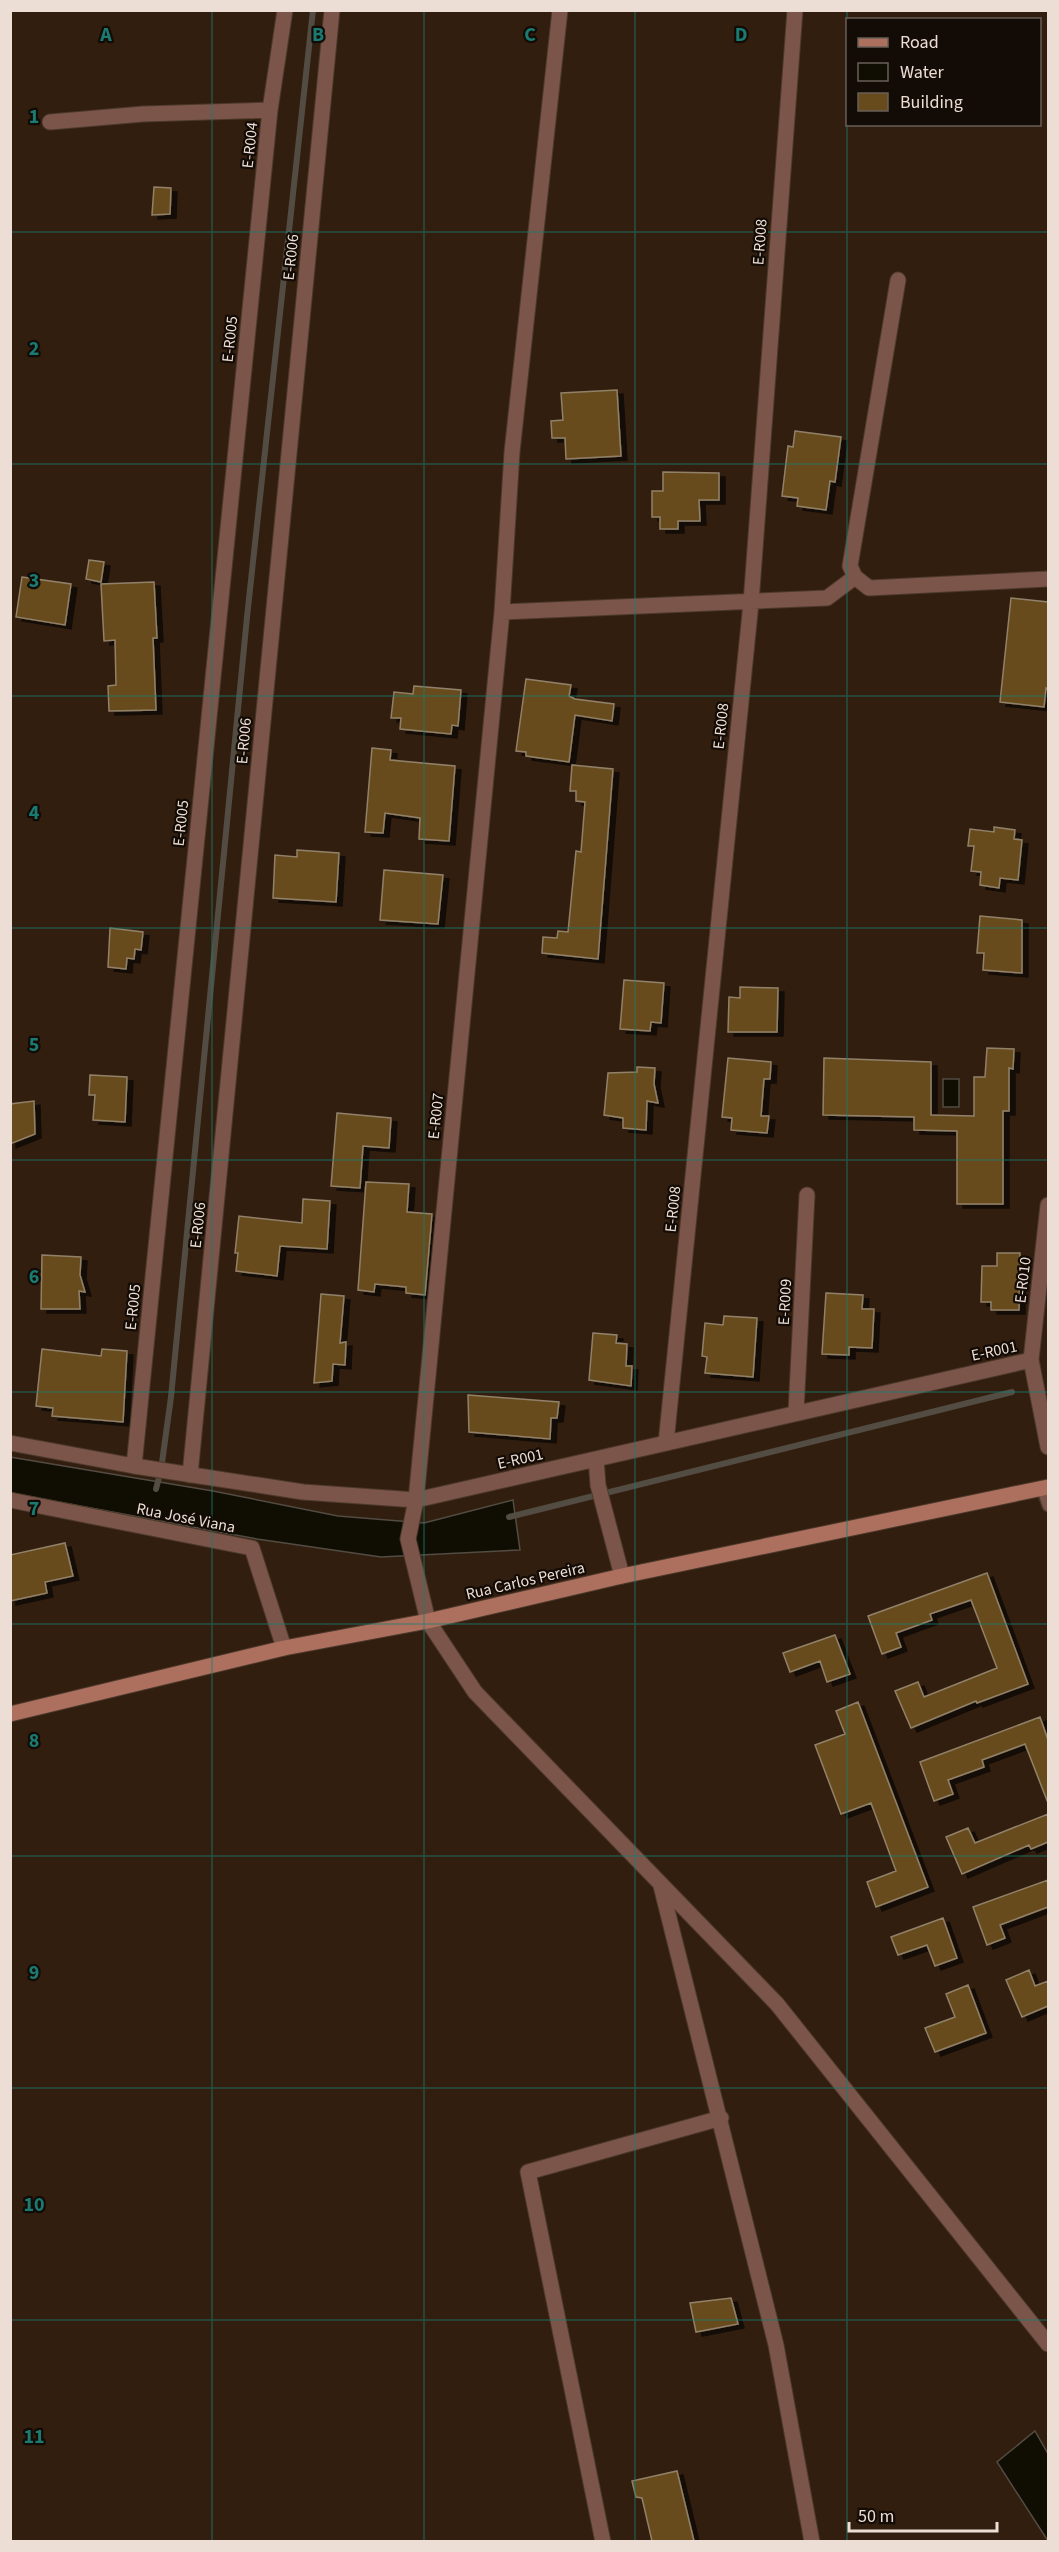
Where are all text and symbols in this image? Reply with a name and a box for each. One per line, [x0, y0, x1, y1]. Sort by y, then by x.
legend [846, 18, 1041, 126]
text: A [99, 21, 112, 49]
text: B [312, 21, 324, 49]
text: C [524, 21, 536, 49]
text: D [735, 21, 747, 49]
text: Road [900, 30, 939, 55]
text: Water [900, 60, 944, 85]
text: Building [900, 90, 963, 115]
text: 1 [29, 103, 39, 131]
street label: E-R004 [237, 121, 263, 169]
street label: E-R008 [747, 218, 773, 266]
street label: E-R006 [278, 233, 304, 281]
street label: E-R005 [217, 315, 243, 363]
text: 2 [29, 335, 39, 363]
text: 3 [29, 567, 39, 595]
street label: E-R008 [708, 702, 734, 750]
street label: E-R006 [231, 717, 257, 765]
text: 4 [29, 799, 40, 827]
street label: E-R005 [168, 799, 194, 847]
text: 5 [29, 1031, 39, 1059]
street label: E-R007 [423, 1092, 449, 1140]
street label: E-R008 [660, 1185, 686, 1233]
street label: E-R006 [185, 1201, 211, 1249]
street label: E-R010 [1009, 1256, 1037, 1304]
text: 6 [29, 1263, 39, 1291]
street label: E-R009 [773, 1278, 797, 1326]
street label: E-R005 [120, 1283, 146, 1331]
street label: E-R001 [969, 1335, 1019, 1367]
street label: E-R001 [495, 1443, 545, 1475]
text: 7 [29, 1495, 39, 1523]
street label: Rua José Viana [134, 1498, 237, 1538]
street label: Rua Carlos Pereira [464, 1557, 587, 1605]
text: 8 [29, 1727, 39, 1755]
text: 9 [29, 1959, 39, 1987]
text: 10 [23, 2191, 45, 2219]
text: 11 [23, 2423, 45, 2451]
scale bar [849, 2495, 998, 2533]
text: 50 m [858, 2504, 894, 2529]

